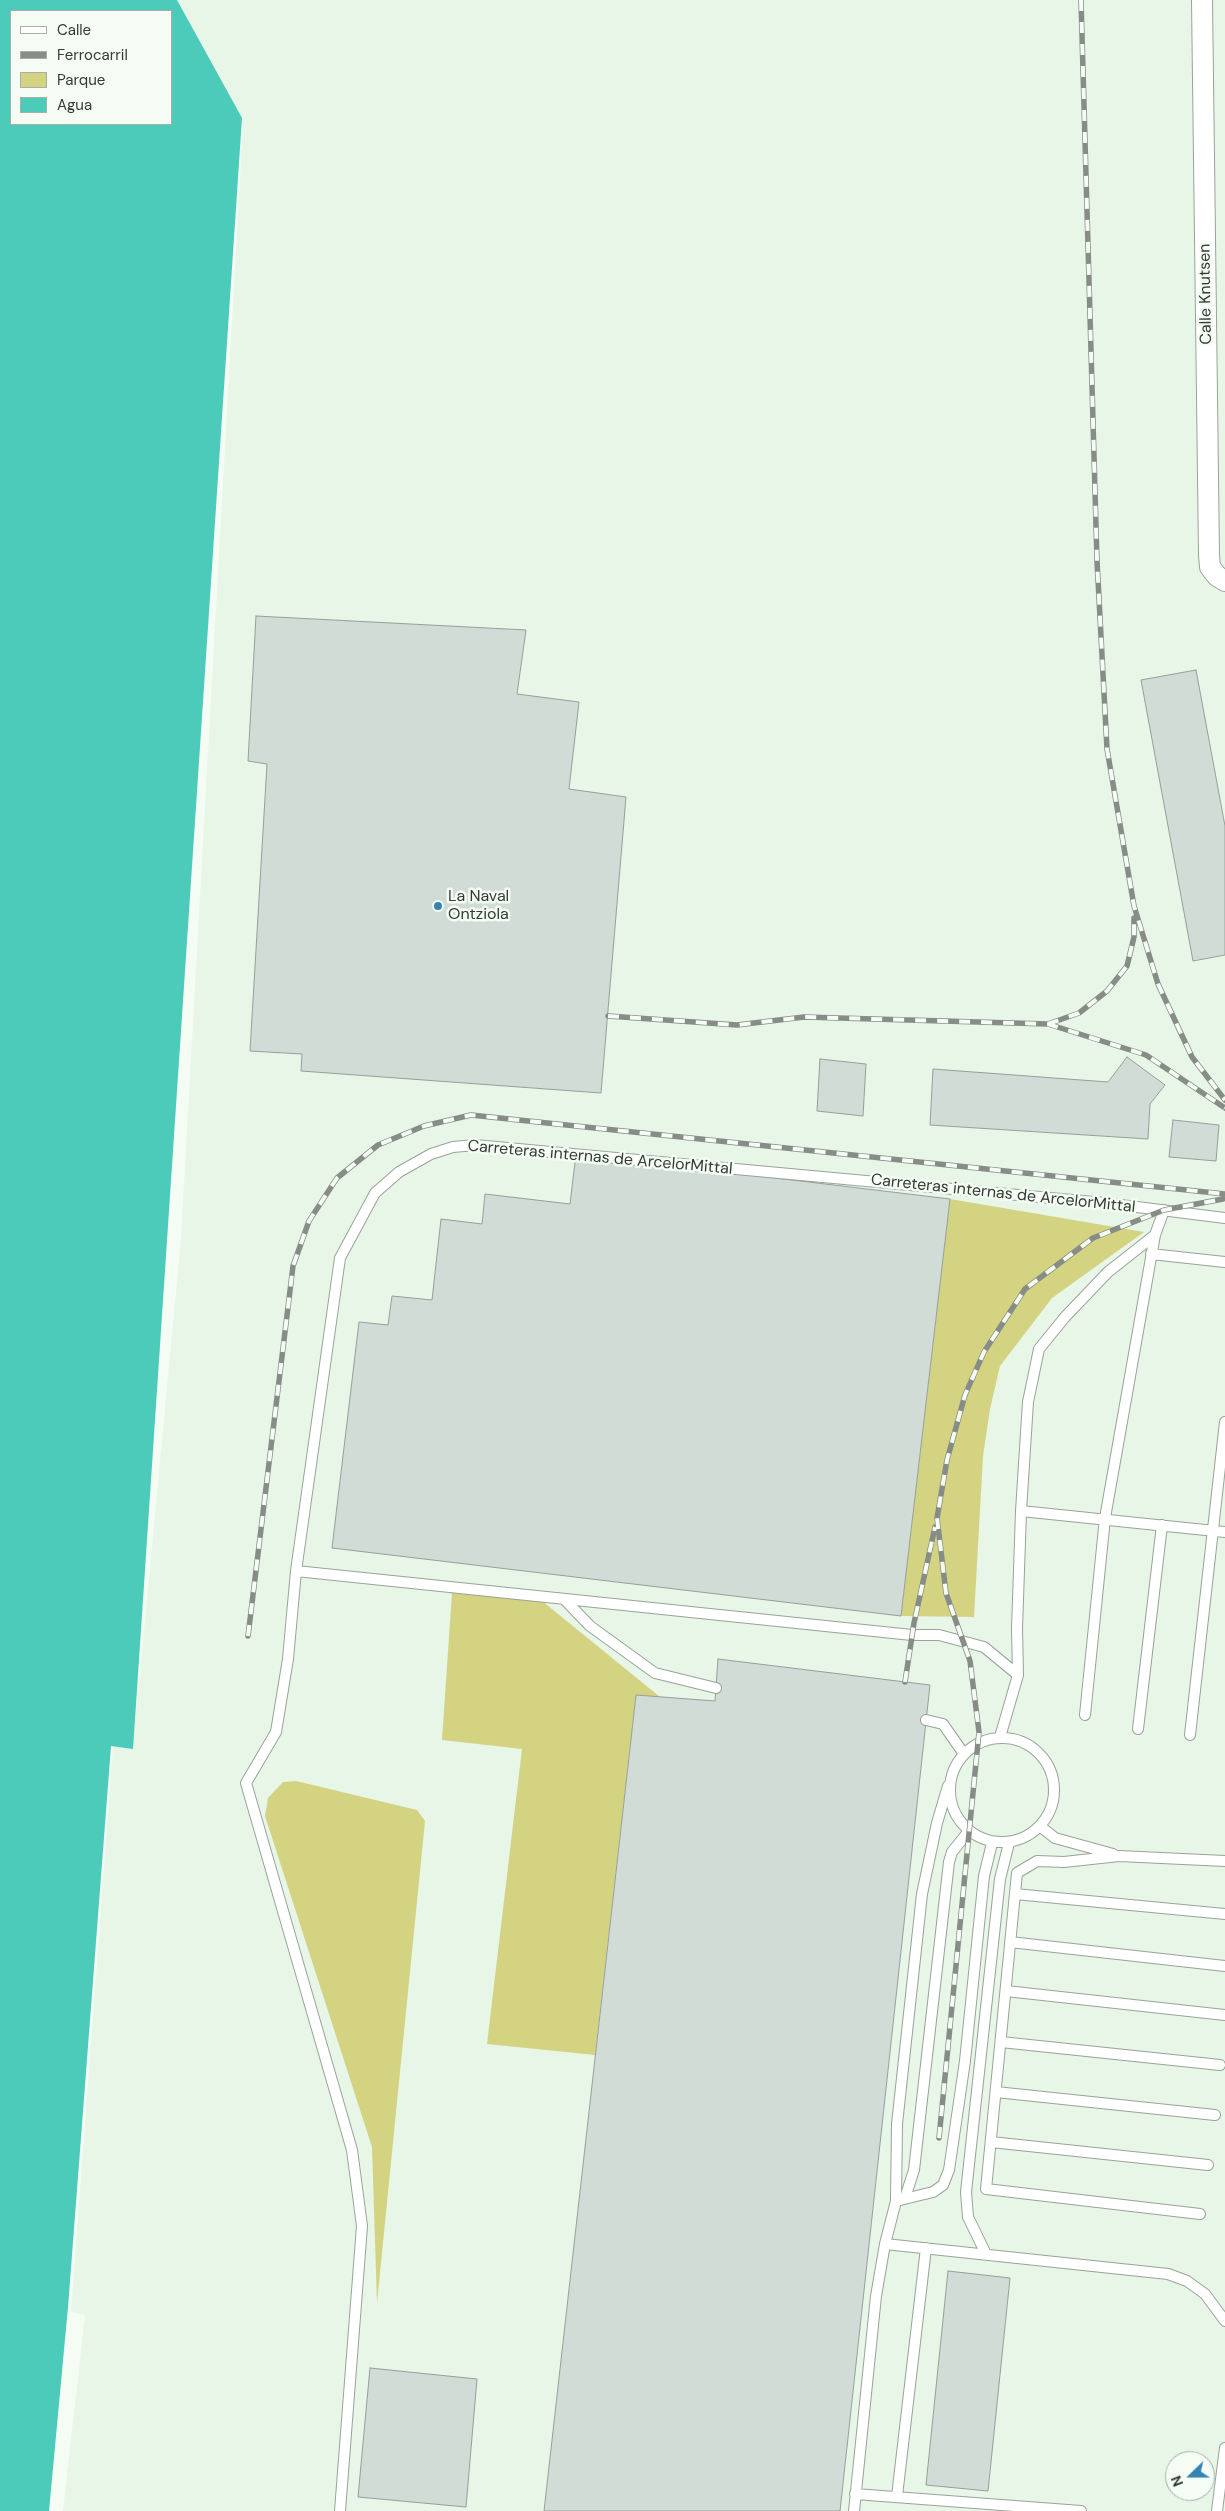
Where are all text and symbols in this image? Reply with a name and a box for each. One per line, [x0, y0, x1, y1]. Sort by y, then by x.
legend [10, 10, 172, 125]
text: Calle [57, 20, 91, 40]
text: Ferrocarril [57, 45, 128, 65]
text: Parque [57, 70, 105, 90]
text: Agua [57, 95, 92, 115]
street label: Calle Knutsen [1196, 243, 1216, 345]
place label: La Naval Ontziola [448, 887, 509, 925]
marker: La Naval Ontziola [432, 900, 444, 912]
street label: Carreteras internas de ArcelorMittal [467, 1137, 733, 1179]
street label: Carreteras internas de ArcelorMittal [870, 1171, 1136, 1217]
north arrow [1165, 2451, 1215, 2501]
text: N [1167, 2473, 1187, 2489]

